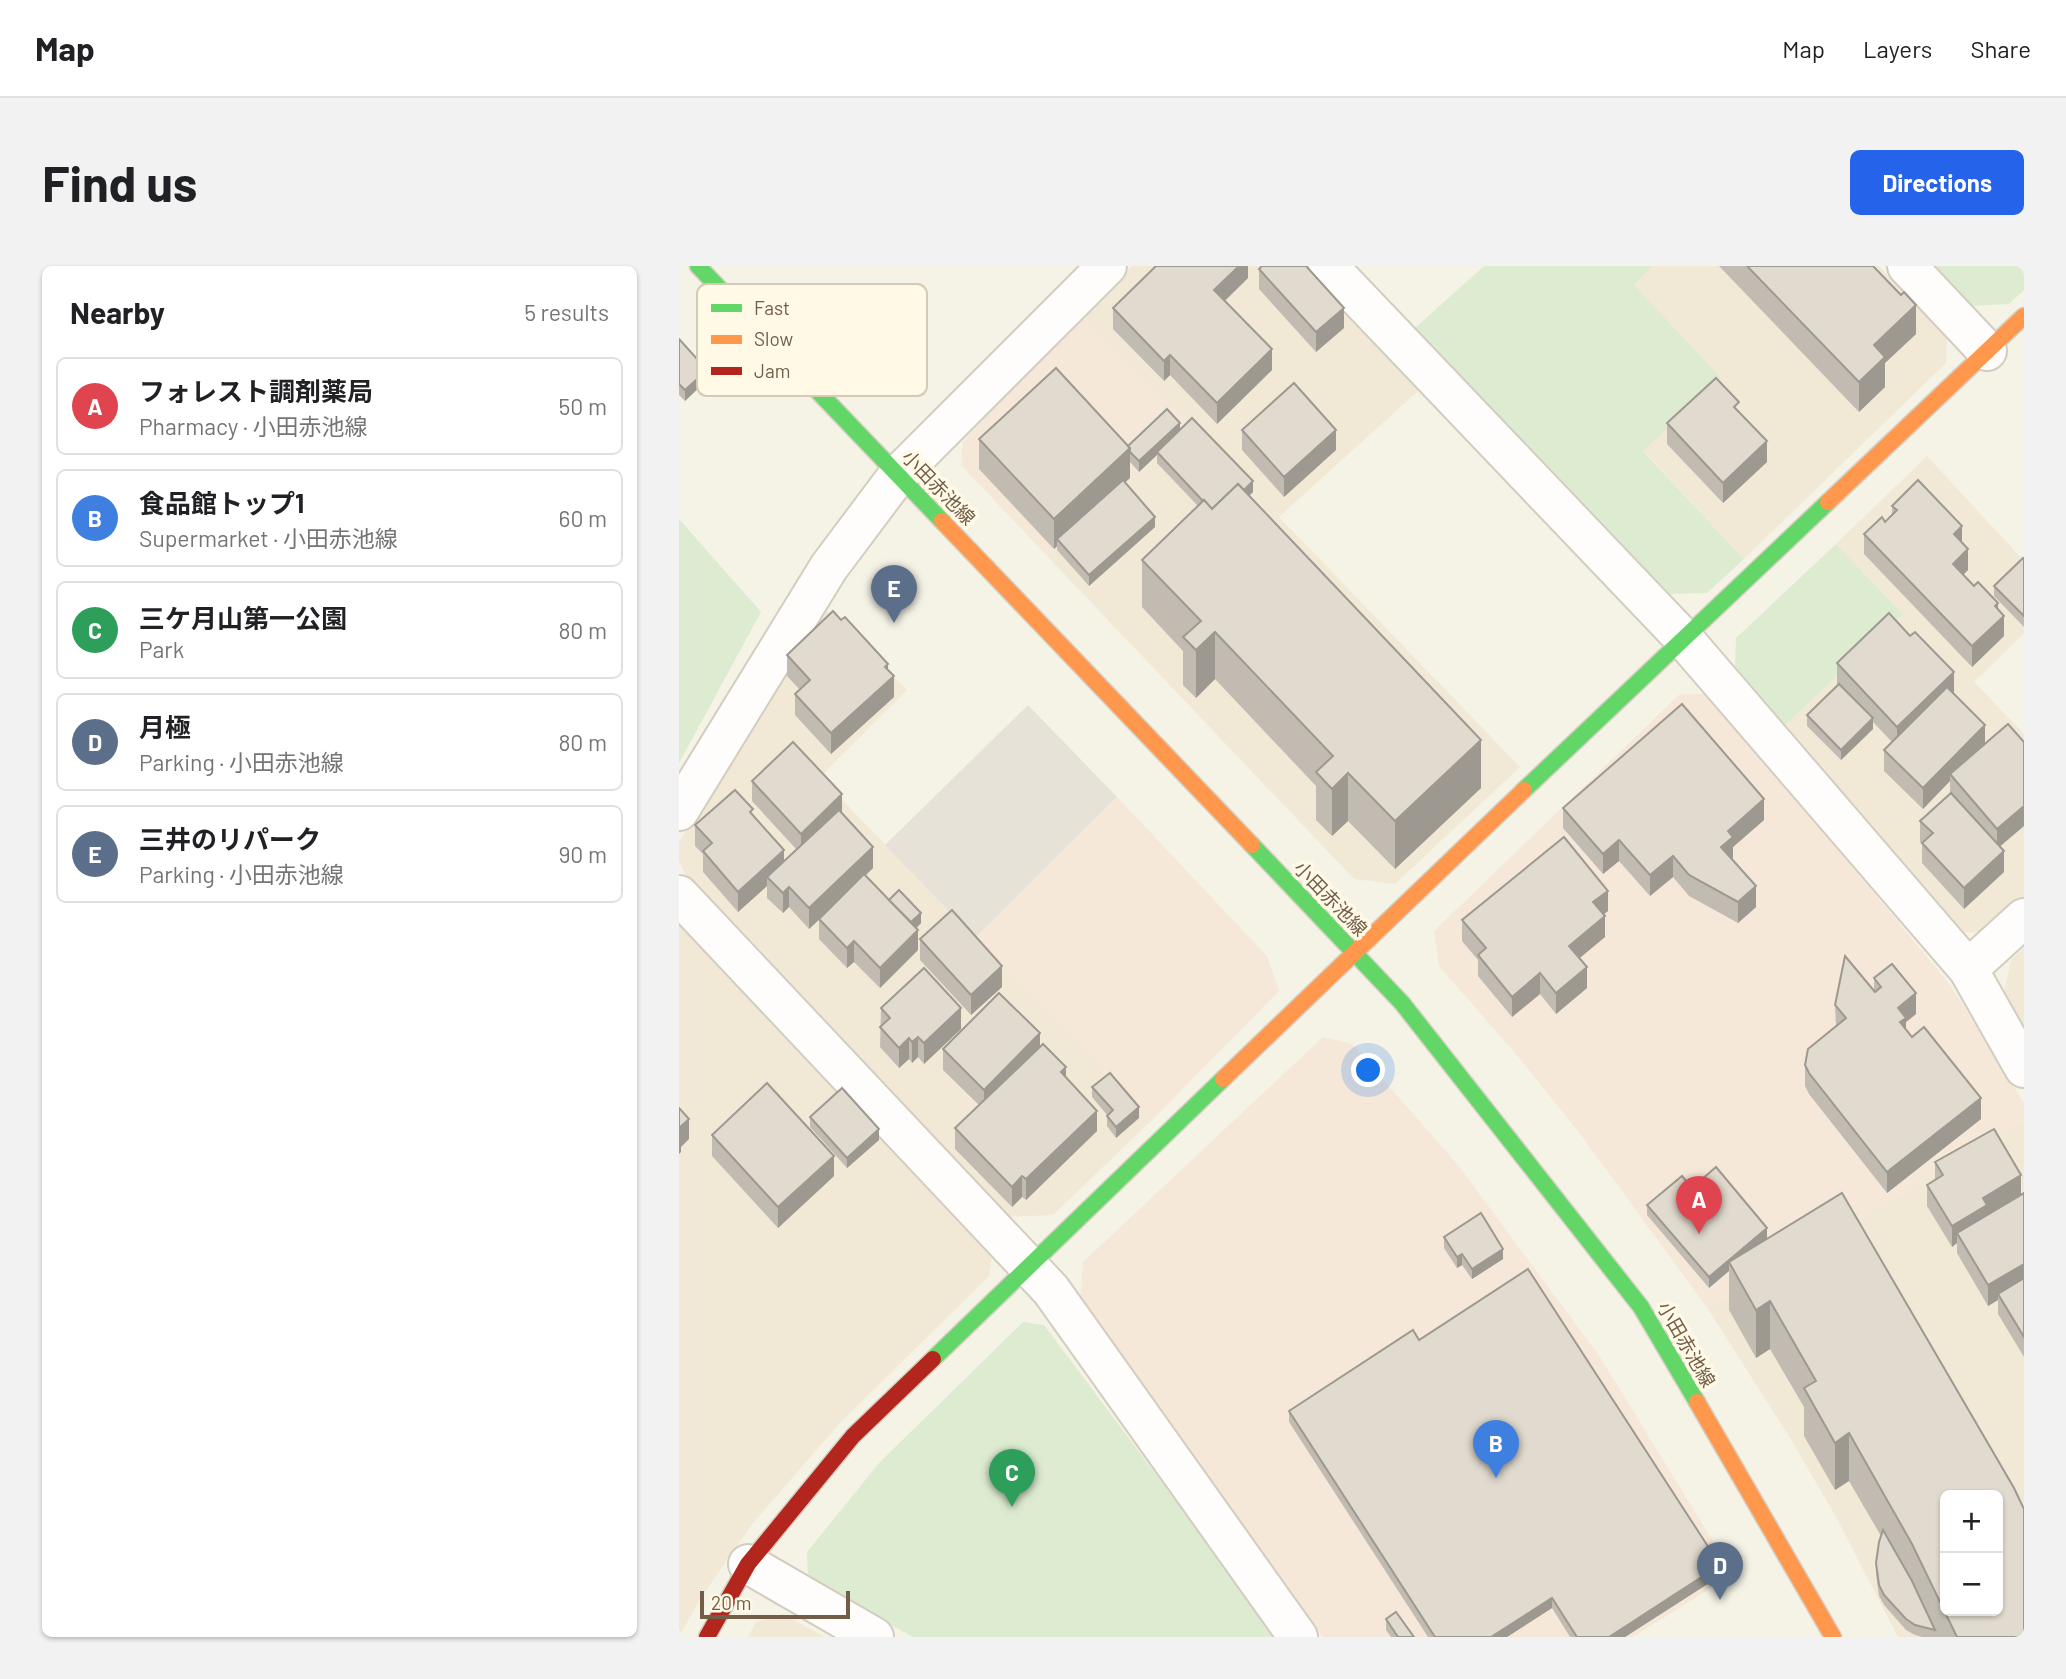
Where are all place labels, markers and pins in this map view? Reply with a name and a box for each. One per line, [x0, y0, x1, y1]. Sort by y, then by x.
pin: E [871, 565, 917, 623]
pin: A [1676, 1176, 1722, 1234]
pin: B [1473, 1420, 1519, 1478]
pin: C [989, 1449, 1035, 1507]
pin: D [1697, 1542, 1743, 1600]

